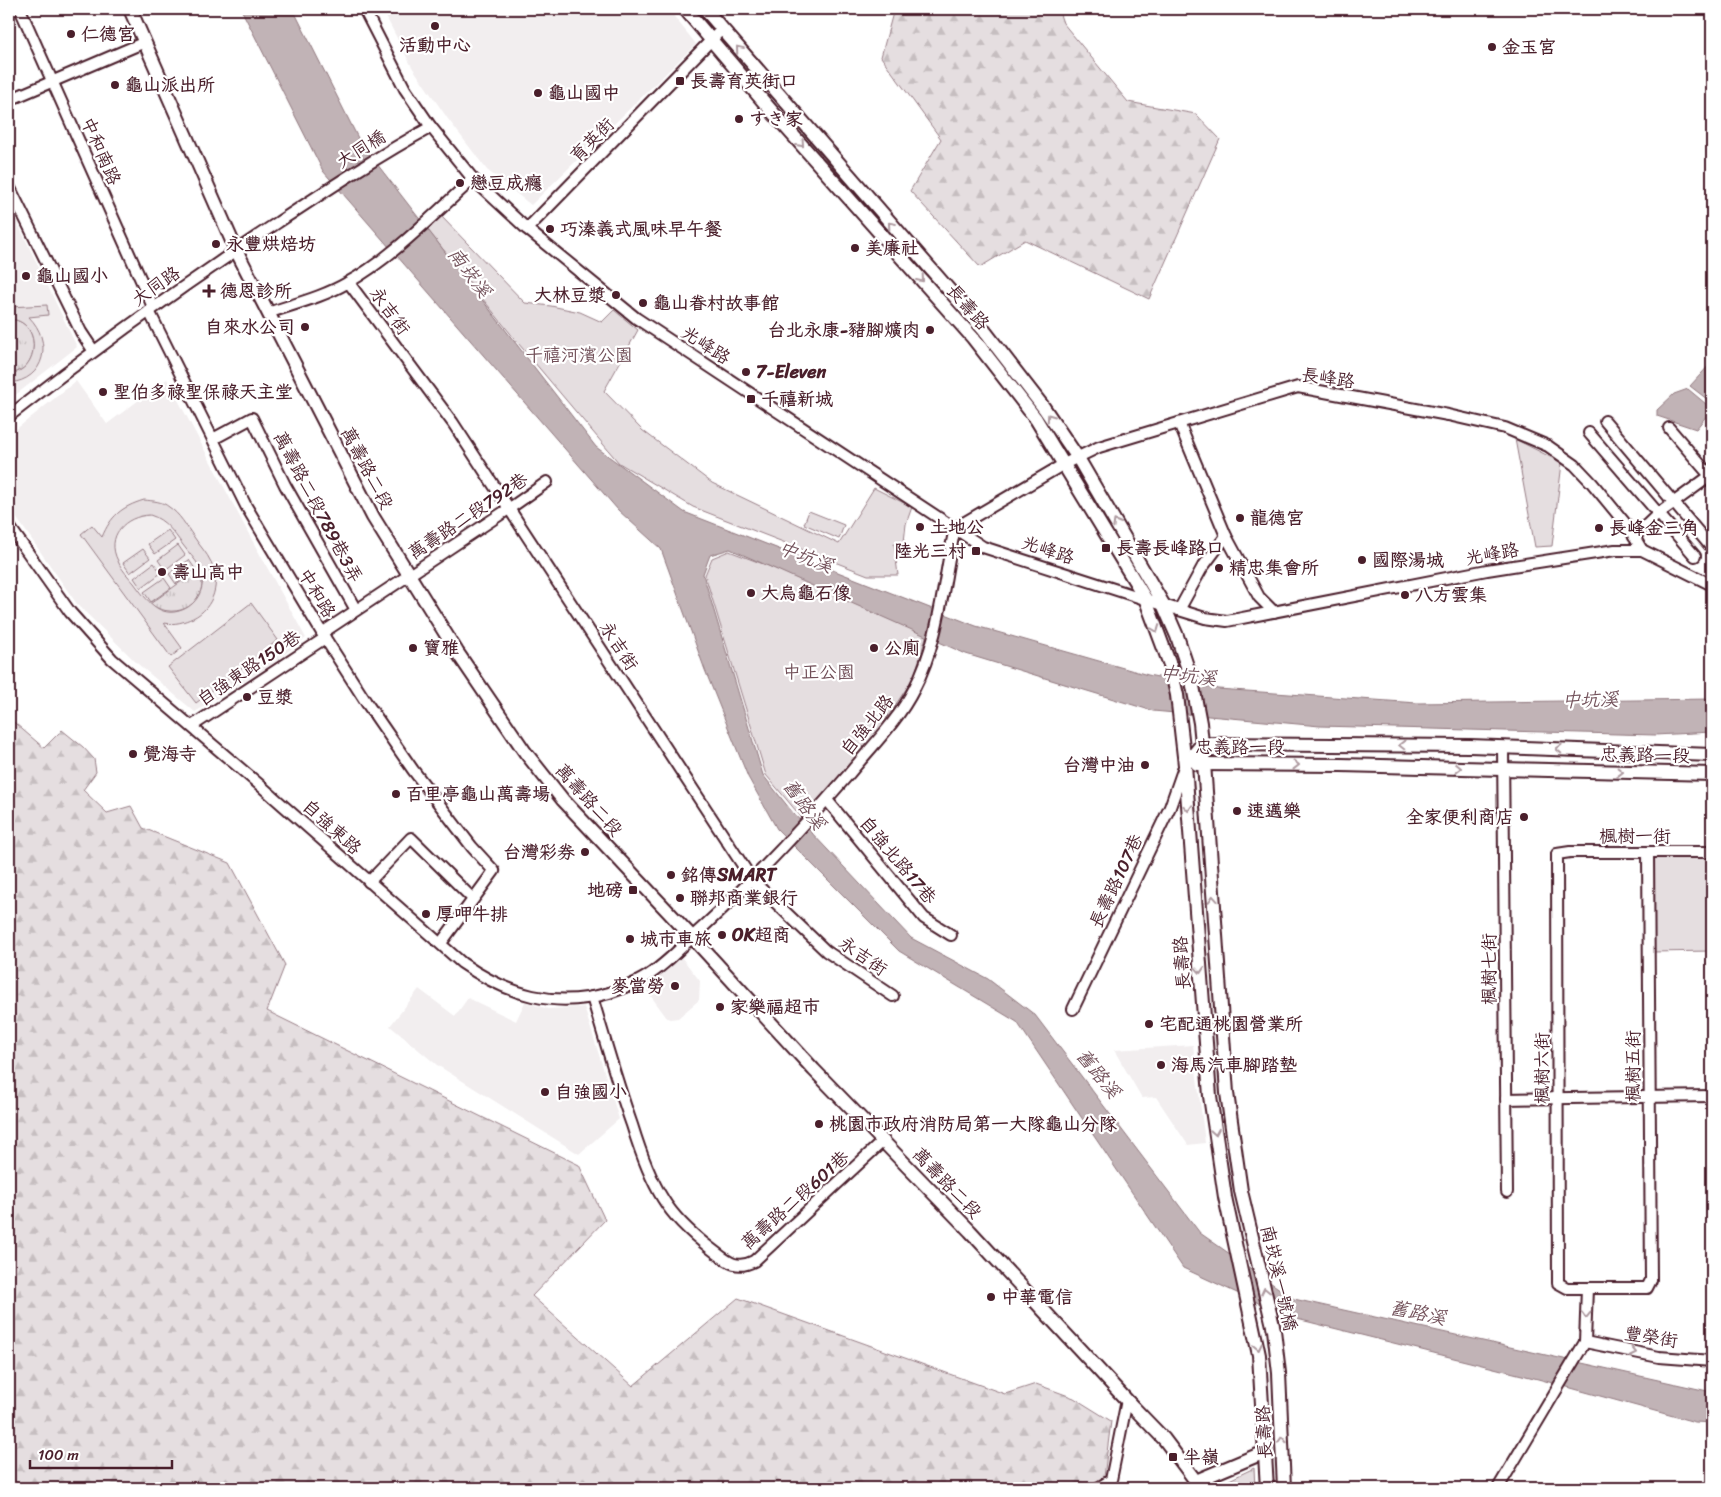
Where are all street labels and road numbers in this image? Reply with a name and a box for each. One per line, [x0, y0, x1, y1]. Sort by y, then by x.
street label: 育英街 [562, 110, 622, 170]
street label: 中和南路 [72, 112, 130, 190]
street label: 大同橋 [330, 121, 392, 177]
street label: 大同路 [125, 257, 187, 315]
street label: 長壽路 [938, 276, 998, 338]
street label: 永吉街 [361, 280, 419, 342]
street label: 光峰路 [675, 317, 737, 373]
street label: 長峰路 [1299, 358, 1357, 398]
street label: 萬壽路二段 [332, 421, 402, 515]
street label: 萬壽路二段789巷3弄 [264, 425, 372, 589]
street label: 萬壽路二段792巷 [401, 464, 535, 568]
street label: 光峰路 [1017, 526, 1079, 574]
street label: 光峰路 [1463, 534, 1521, 574]
street label: 中和路 [289, 562, 345, 624]
street label: 永吉街 [591, 615, 647, 677]
street label: 自強東路150巷 [190, 621, 308, 715]
street label: 自強北路 [832, 687, 902, 763]
street label: 忠義路一段 [1195, 731, 1285, 763]
street label: 忠義路一段 [1600, 738, 1690, 772]
street label: 萬壽路二段 [547, 756, 631, 844]
street label: 自強東路 [295, 791, 369, 863]
street label: 自強北路17巷 [851, 808, 945, 912]
street label: 楓樹一街 [1599, 820, 1671, 852]
street label: 長壽路107巷 [1080, 828, 1152, 934]
street label: 永吉街 [832, 927, 894, 985]
street label: 楓樹七街 [1473, 933, 1505, 1005]
street label: 長壽路 [1164, 935, 1200, 991]
street label: 楓樹五街 [1617, 1030, 1649, 1102]
street label: 楓樹六街 [1526, 1032, 1558, 1104]
street label: 萬壽路二段 [904, 1140, 990, 1226]
street label: 萬壽路二段601巷 [733, 1142, 857, 1258]
street label: 南崁溪一號橋 [1251, 1222, 1307, 1334]
street label: 豐榮街 [1622, 1317, 1680, 1357]
street label: 長壽路 [1247, 1404, 1281, 1460]

